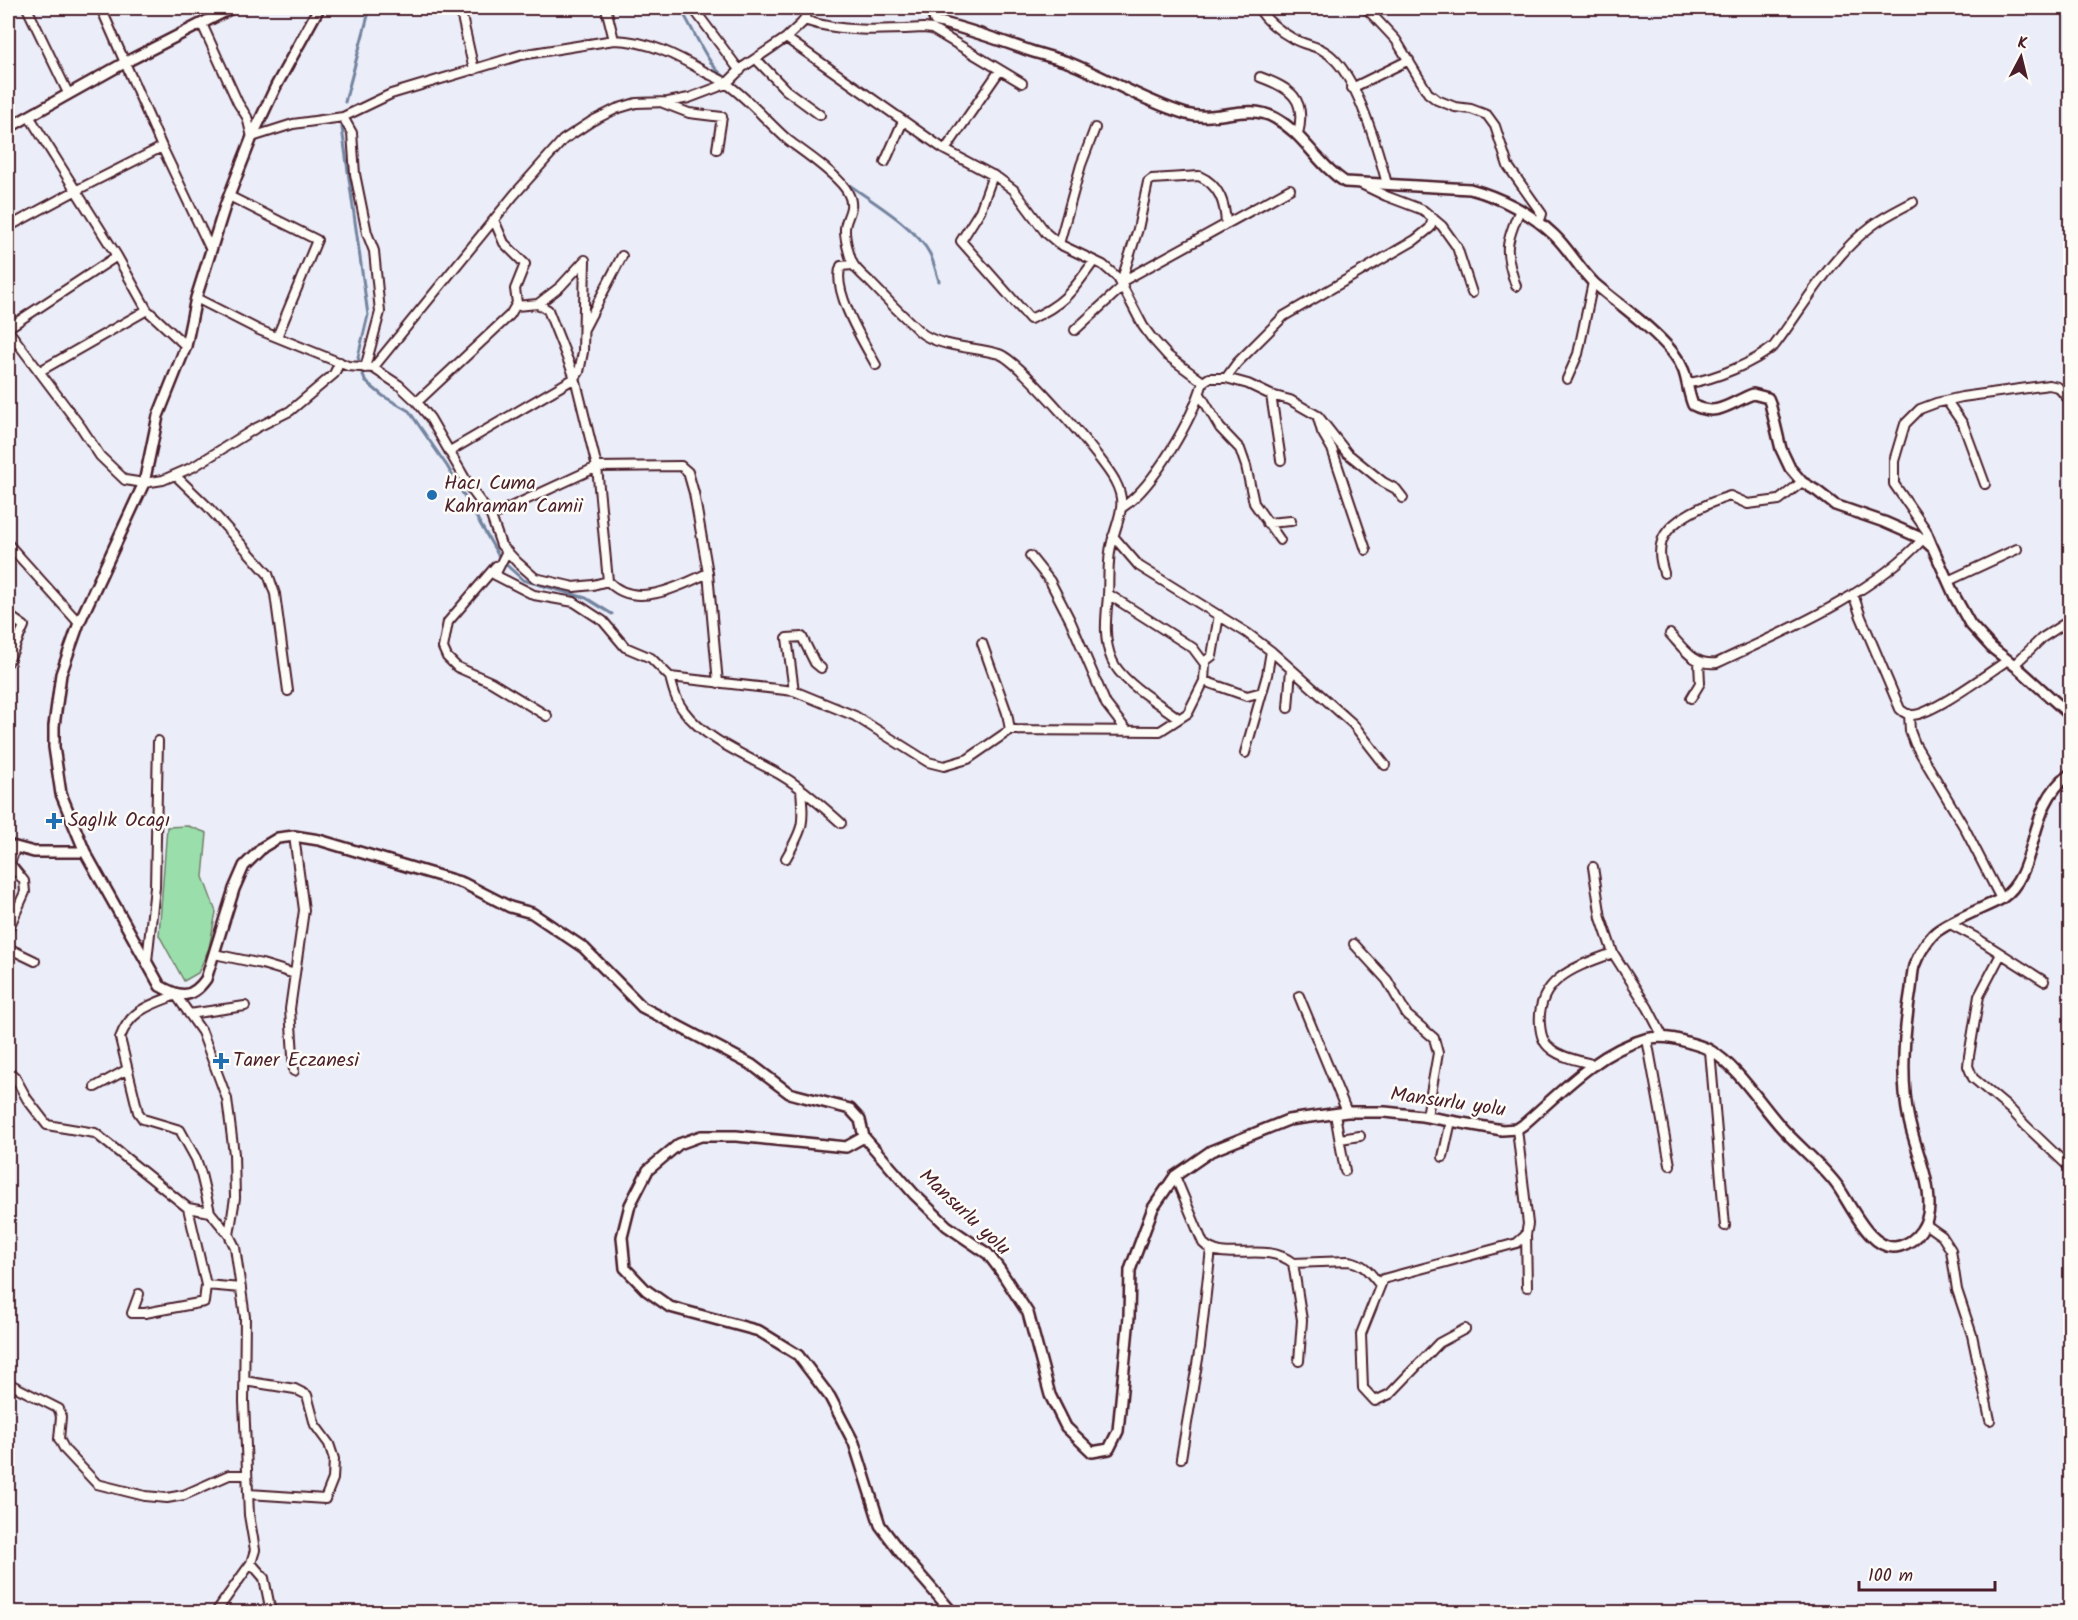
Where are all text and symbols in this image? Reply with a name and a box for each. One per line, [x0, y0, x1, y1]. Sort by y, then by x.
north arrow [1991, 27, 2051, 87]
text: K [2016, 31, 2029, 57]
place label: Hacı Cuma Kahraman Camii [444, 468, 584, 523]
marker: Hacı Cuma Kahraman Camii [425, 488, 439, 502]
place label: Saglık Ocagı [68, 805, 170, 837]
marker: Saglık Ocagı [45, 812, 63, 830]
place label: Taner Eczanesi [233, 1045, 360, 1077]
marker: Taner Eczanesi [214, 1054, 228, 1068]
street label: Mansurlu yolu [1388, 1079, 1508, 1127]
street label: Mansurlu yolu [911, 1162, 1018, 1265]
scale bar [1859, 1554, 1996, 1592]
text: 100 m [1868, 1562, 1913, 1591]

